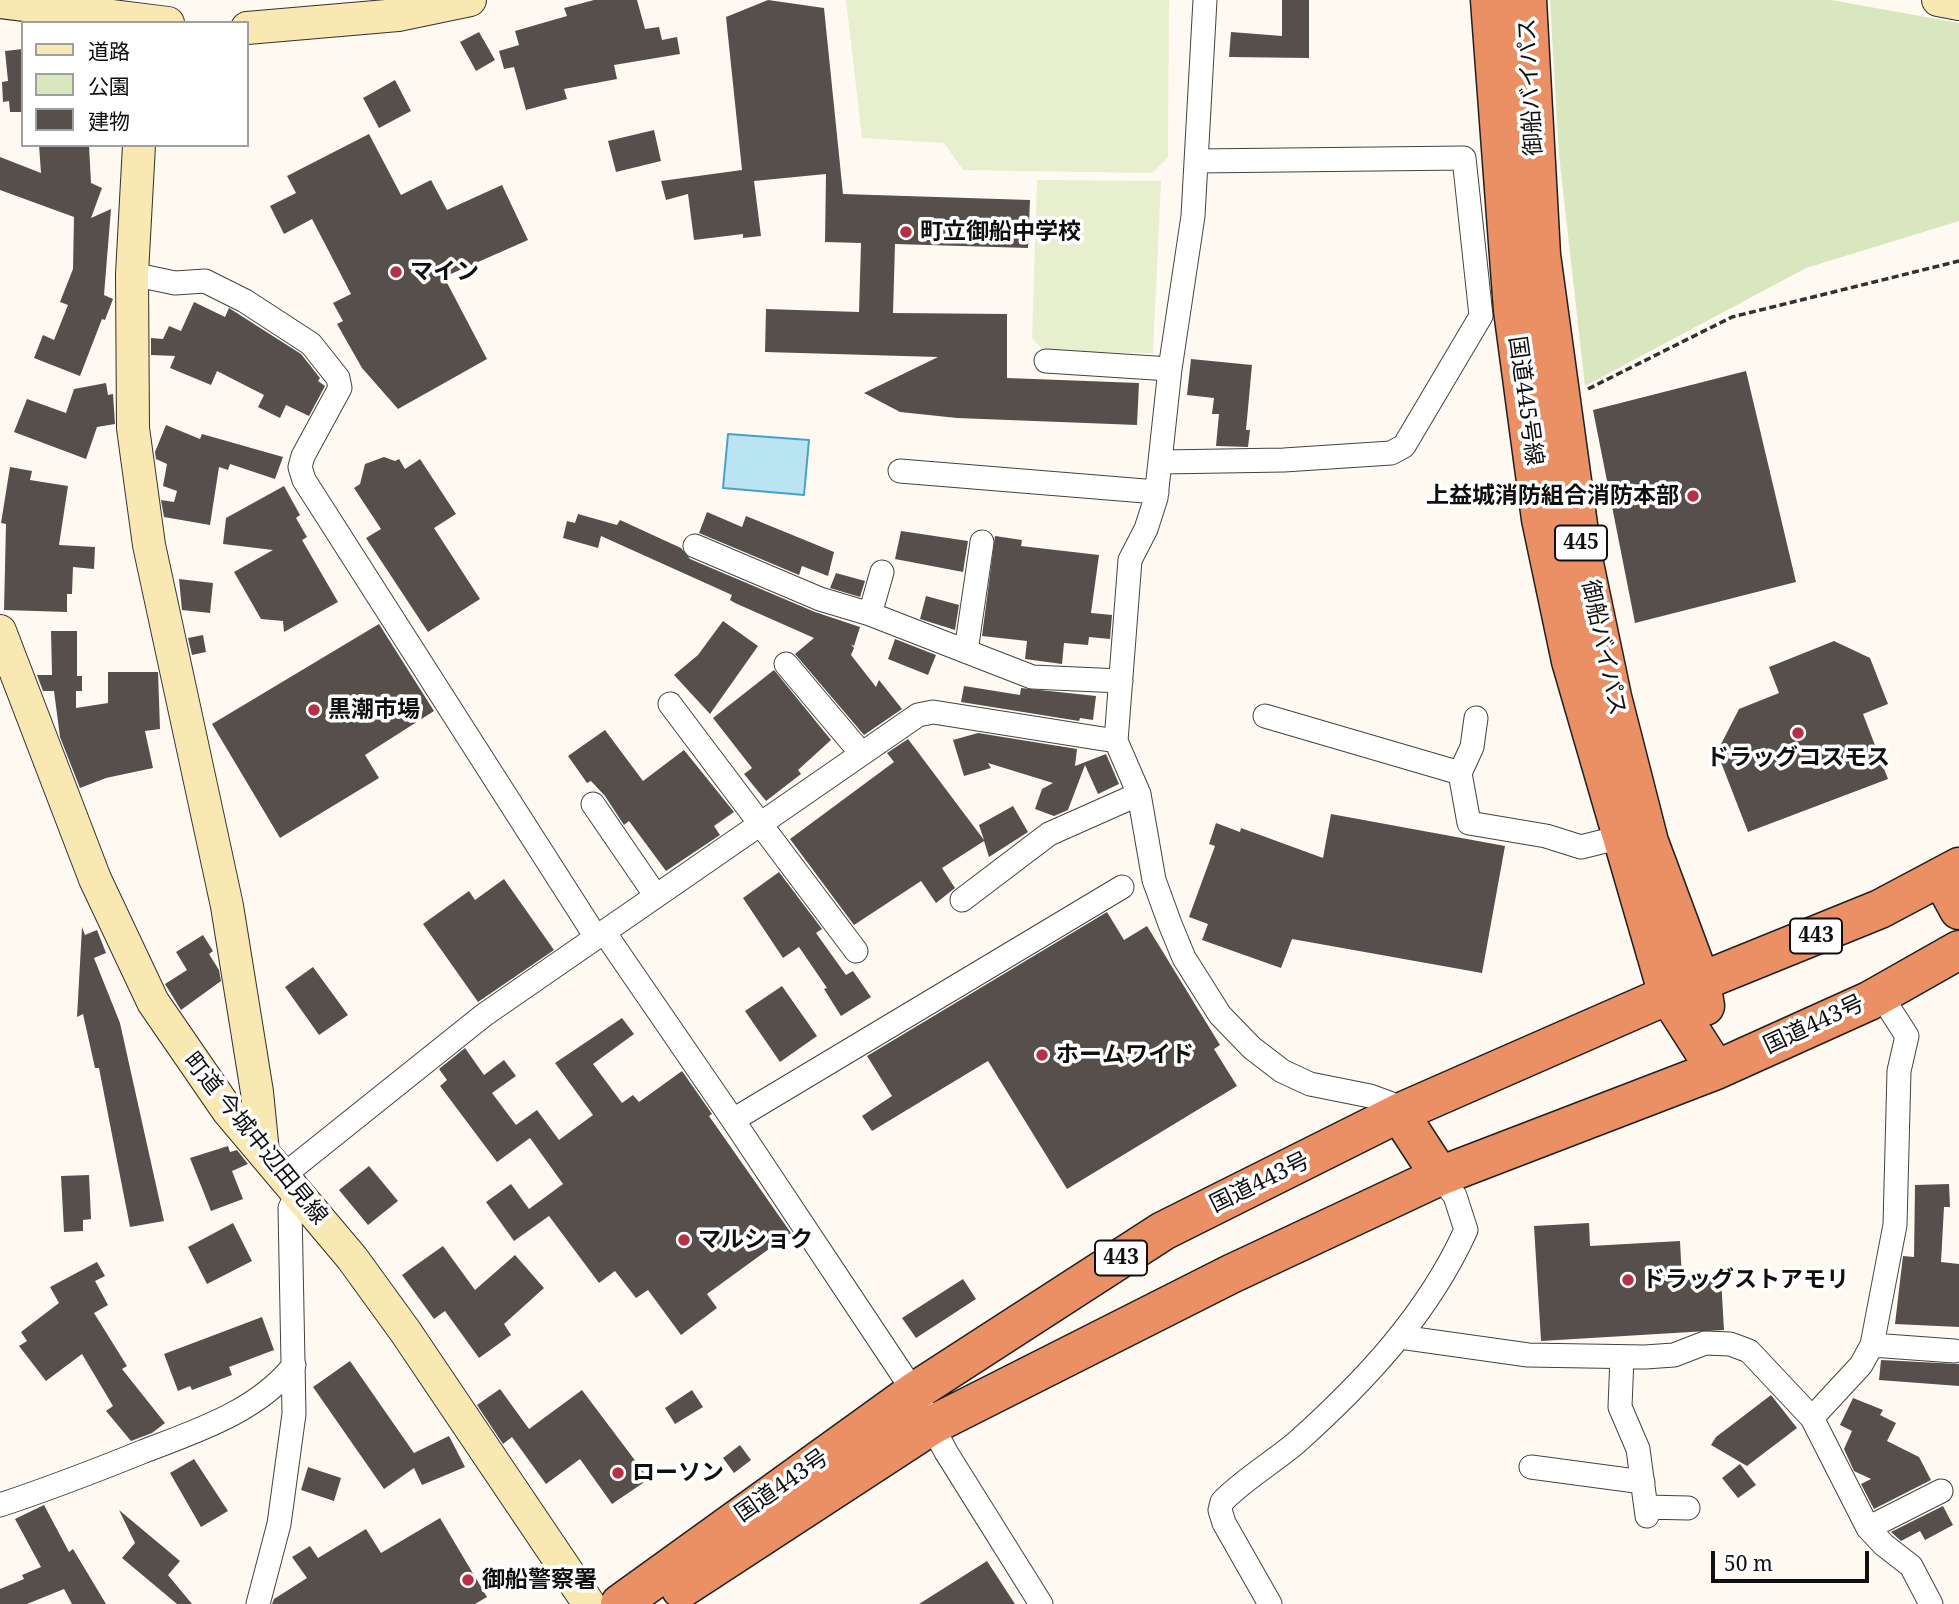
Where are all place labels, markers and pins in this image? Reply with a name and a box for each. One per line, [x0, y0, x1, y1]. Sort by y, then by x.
place label: 町立御船中学校 [920, 218, 1081, 246]
marker: 町立御船中学校 [898, 224, 914, 240]
place label: マイン [410, 258, 479, 286]
marker: マイン [388, 264, 404, 280]
place label: 上益城消防組合消防本部 [1426, 482, 1679, 510]
marker: 上益城消防組合消防本部 [1685, 488, 1701, 504]
place label: 黒潮市場 [328, 696, 420, 724]
marker: 黒潮市場 [306, 702, 322, 718]
marker: ドラッグコスモス [1790, 725, 1806, 741]
place label: ドラッグコスモス [1706, 744, 1890, 772]
place label: ホームワイド [1056, 1041, 1194, 1069]
marker: ホームワイド [1034, 1047, 1050, 1063]
place label: マルショク [698, 1226, 813, 1254]
marker: マルショク [676, 1232, 692, 1248]
place label: ドラッグストアモリ [1642, 1266, 1849, 1294]
marker: ドラッグストアモリ [1620, 1272, 1636, 1288]
place label: ローソン [632, 1459, 724, 1487]
marker: ローソン [610, 1465, 626, 1481]
place label: 御船警察署 [482, 1566, 597, 1594]
marker: 御船警察署 [460, 1572, 476, 1588]

